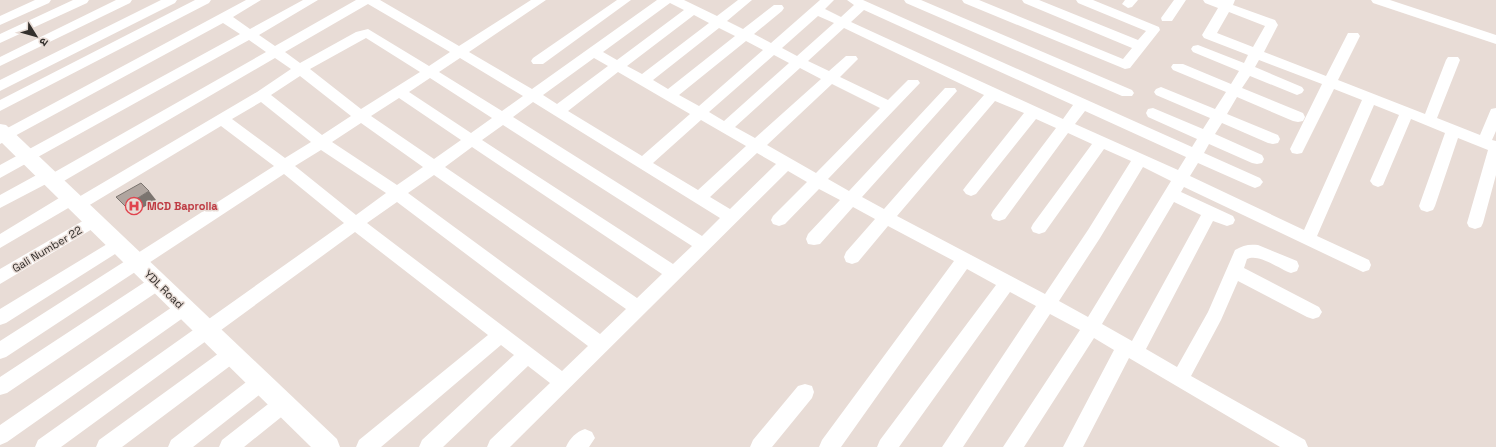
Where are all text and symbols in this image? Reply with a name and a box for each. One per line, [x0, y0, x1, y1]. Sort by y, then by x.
north arrow [16, 16, 56, 56]
text: उ [36, 35, 52, 49]
hospital icon: MCD Baprolla [124, 196, 144, 216]
place label: MCD Baprolla [147, 199, 218, 213]
street label: Gali Number 22 [9, 222, 85, 275]
street label: YDL Road [141, 267, 187, 311]

